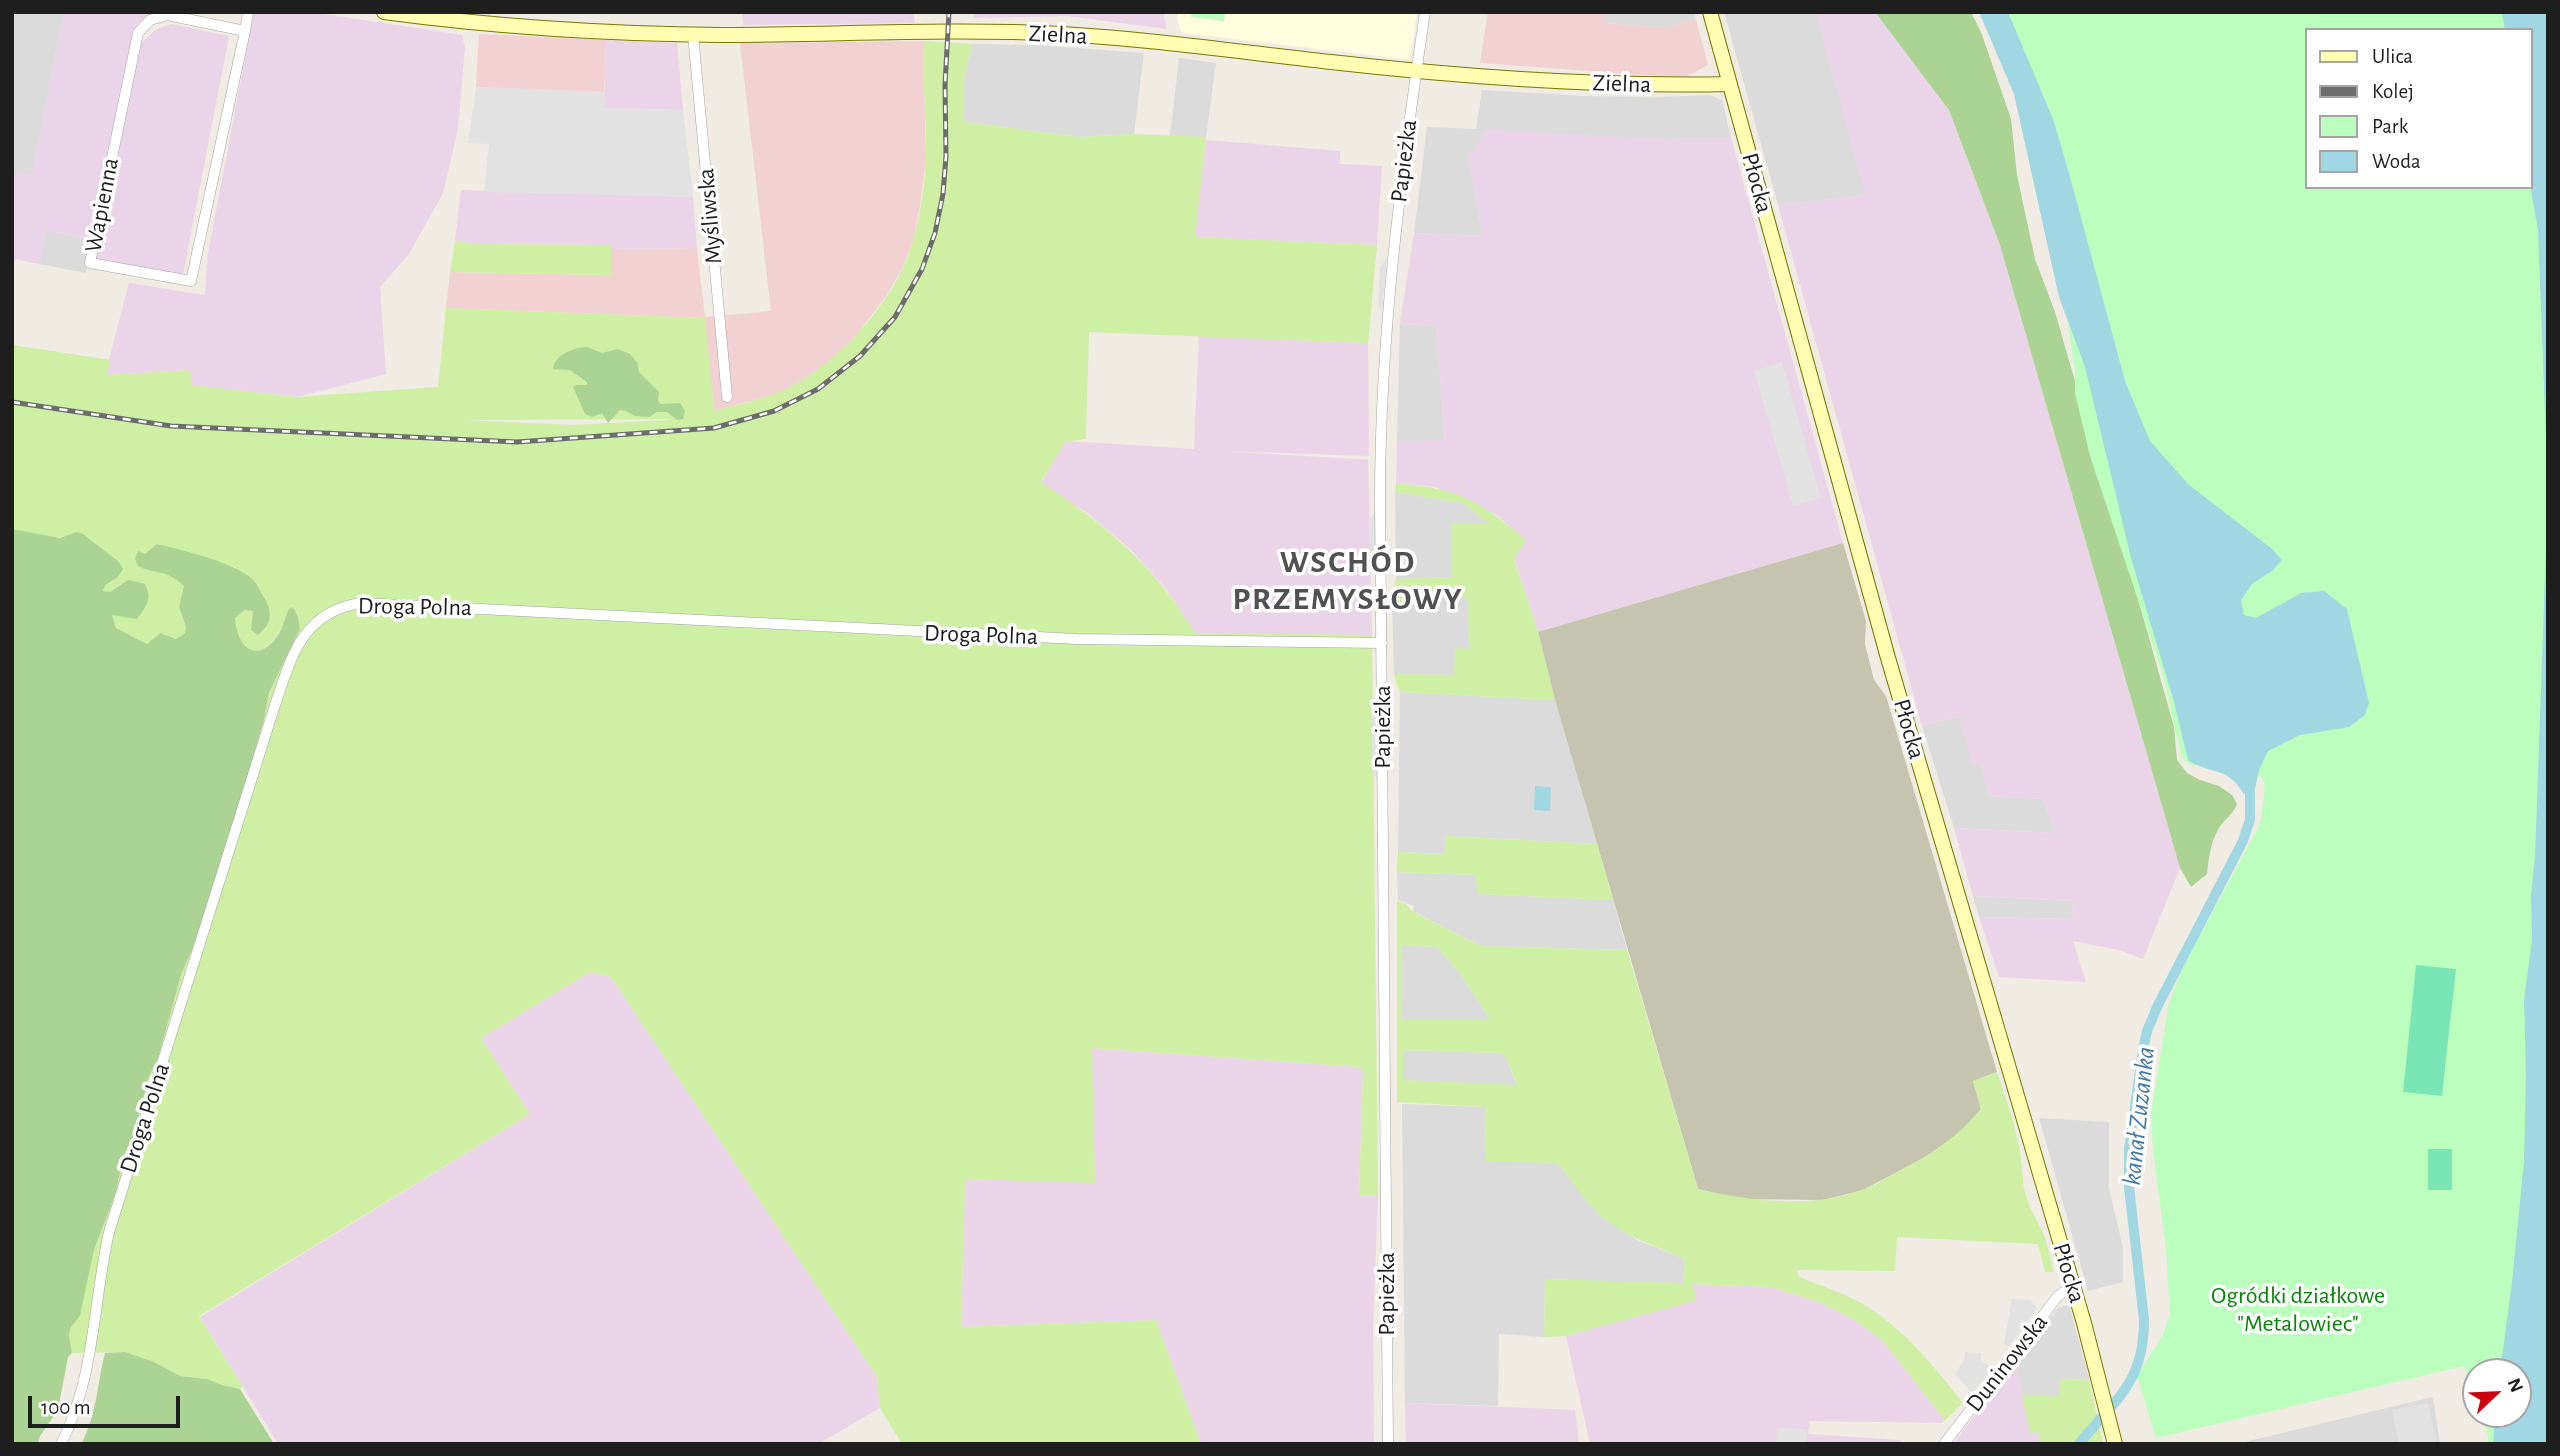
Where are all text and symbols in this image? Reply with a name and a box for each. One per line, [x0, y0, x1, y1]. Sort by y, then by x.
street label: Zielna [1028, 19, 1088, 51]
legend [2304, 28, 2532, 189]
text: Ulica [2372, 46, 2413, 67]
street label: Zielna [1592, 69, 1652, 99]
text: Kolej [2372, 81, 2414, 102]
text: Park [2372, 116, 2408, 137]
street label: Papieżka [1385, 118, 1423, 204]
street label: Płocka [1735, 150, 1779, 216]
text: Woda [2372, 151, 2421, 172]
street label: Wapienna [79, 155, 125, 255]
street label: Myśliwska [691, 167, 729, 265]
district label: WSCHÓD PRZEMYSŁOWY [1234, 543, 1462, 618]
street label: Droga Polna [358, 592, 472, 622]
street label: Droga Polna [923, 619, 1039, 651]
street label: Papieżka [1369, 685, 1397, 769]
street label: Płocka [1887, 696, 1931, 762]
water label: kanał Zuzanka [2116, 1045, 2162, 1187]
street label: Droga Polna [114, 1059, 176, 1177]
street label: Płocka [2046, 1239, 2092, 1307]
street label: Papieżka [1373, 1252, 1401, 1336]
park label: Ogródki działkowe "Metalowiec" [2211, 1282, 2385, 1338]
street label: Duninowska [1960, 1308, 2054, 1418]
north arrow [2462, 1358, 2532, 1428]
text: N [2504, 1376, 2526, 1395]
scale bar [32, 1382, 184, 1426]
text: 100 m [41, 1397, 91, 1418]

